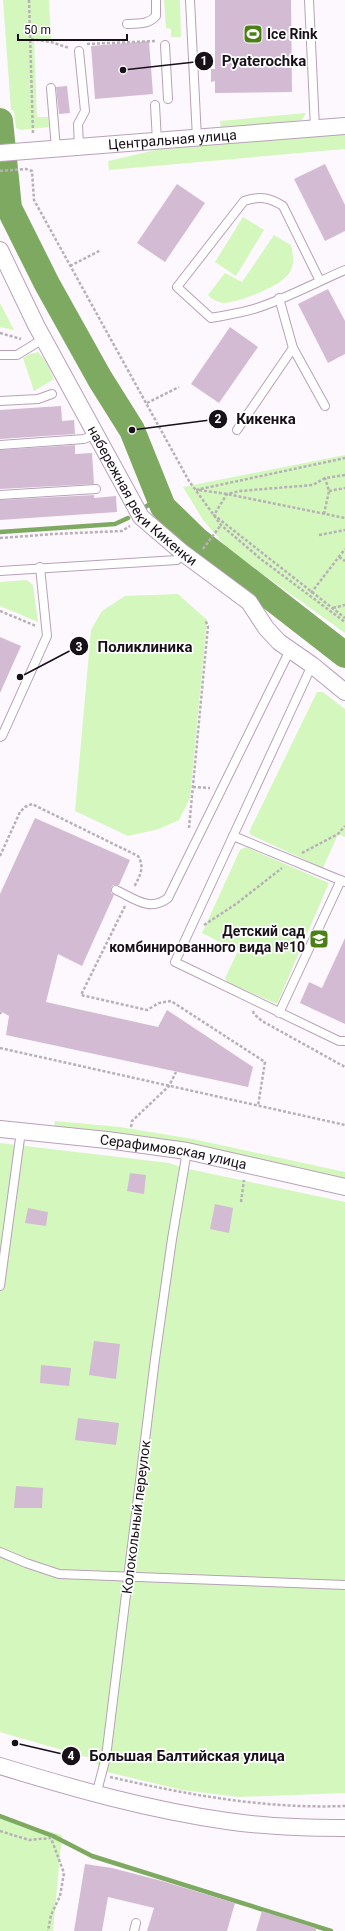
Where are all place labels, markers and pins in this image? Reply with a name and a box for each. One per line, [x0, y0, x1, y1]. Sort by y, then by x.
sports icon: Ice Rink [242, 23, 264, 45]
place label: Ice Rink [267, 26, 318, 42]
callout: Pyaterochka [194, 48, 314, 75]
callout: Кикенка [208, 405, 304, 432]
callout: Поликлиника [69, 633, 200, 660]
place label: Детский сад комбинированного вида №10 [109, 923, 305, 955]
school or university icon: Детский сад комбинированного вида №10 [308, 928, 330, 950]
callout: Большая Балтийская улица [61, 1742, 292, 1769]

